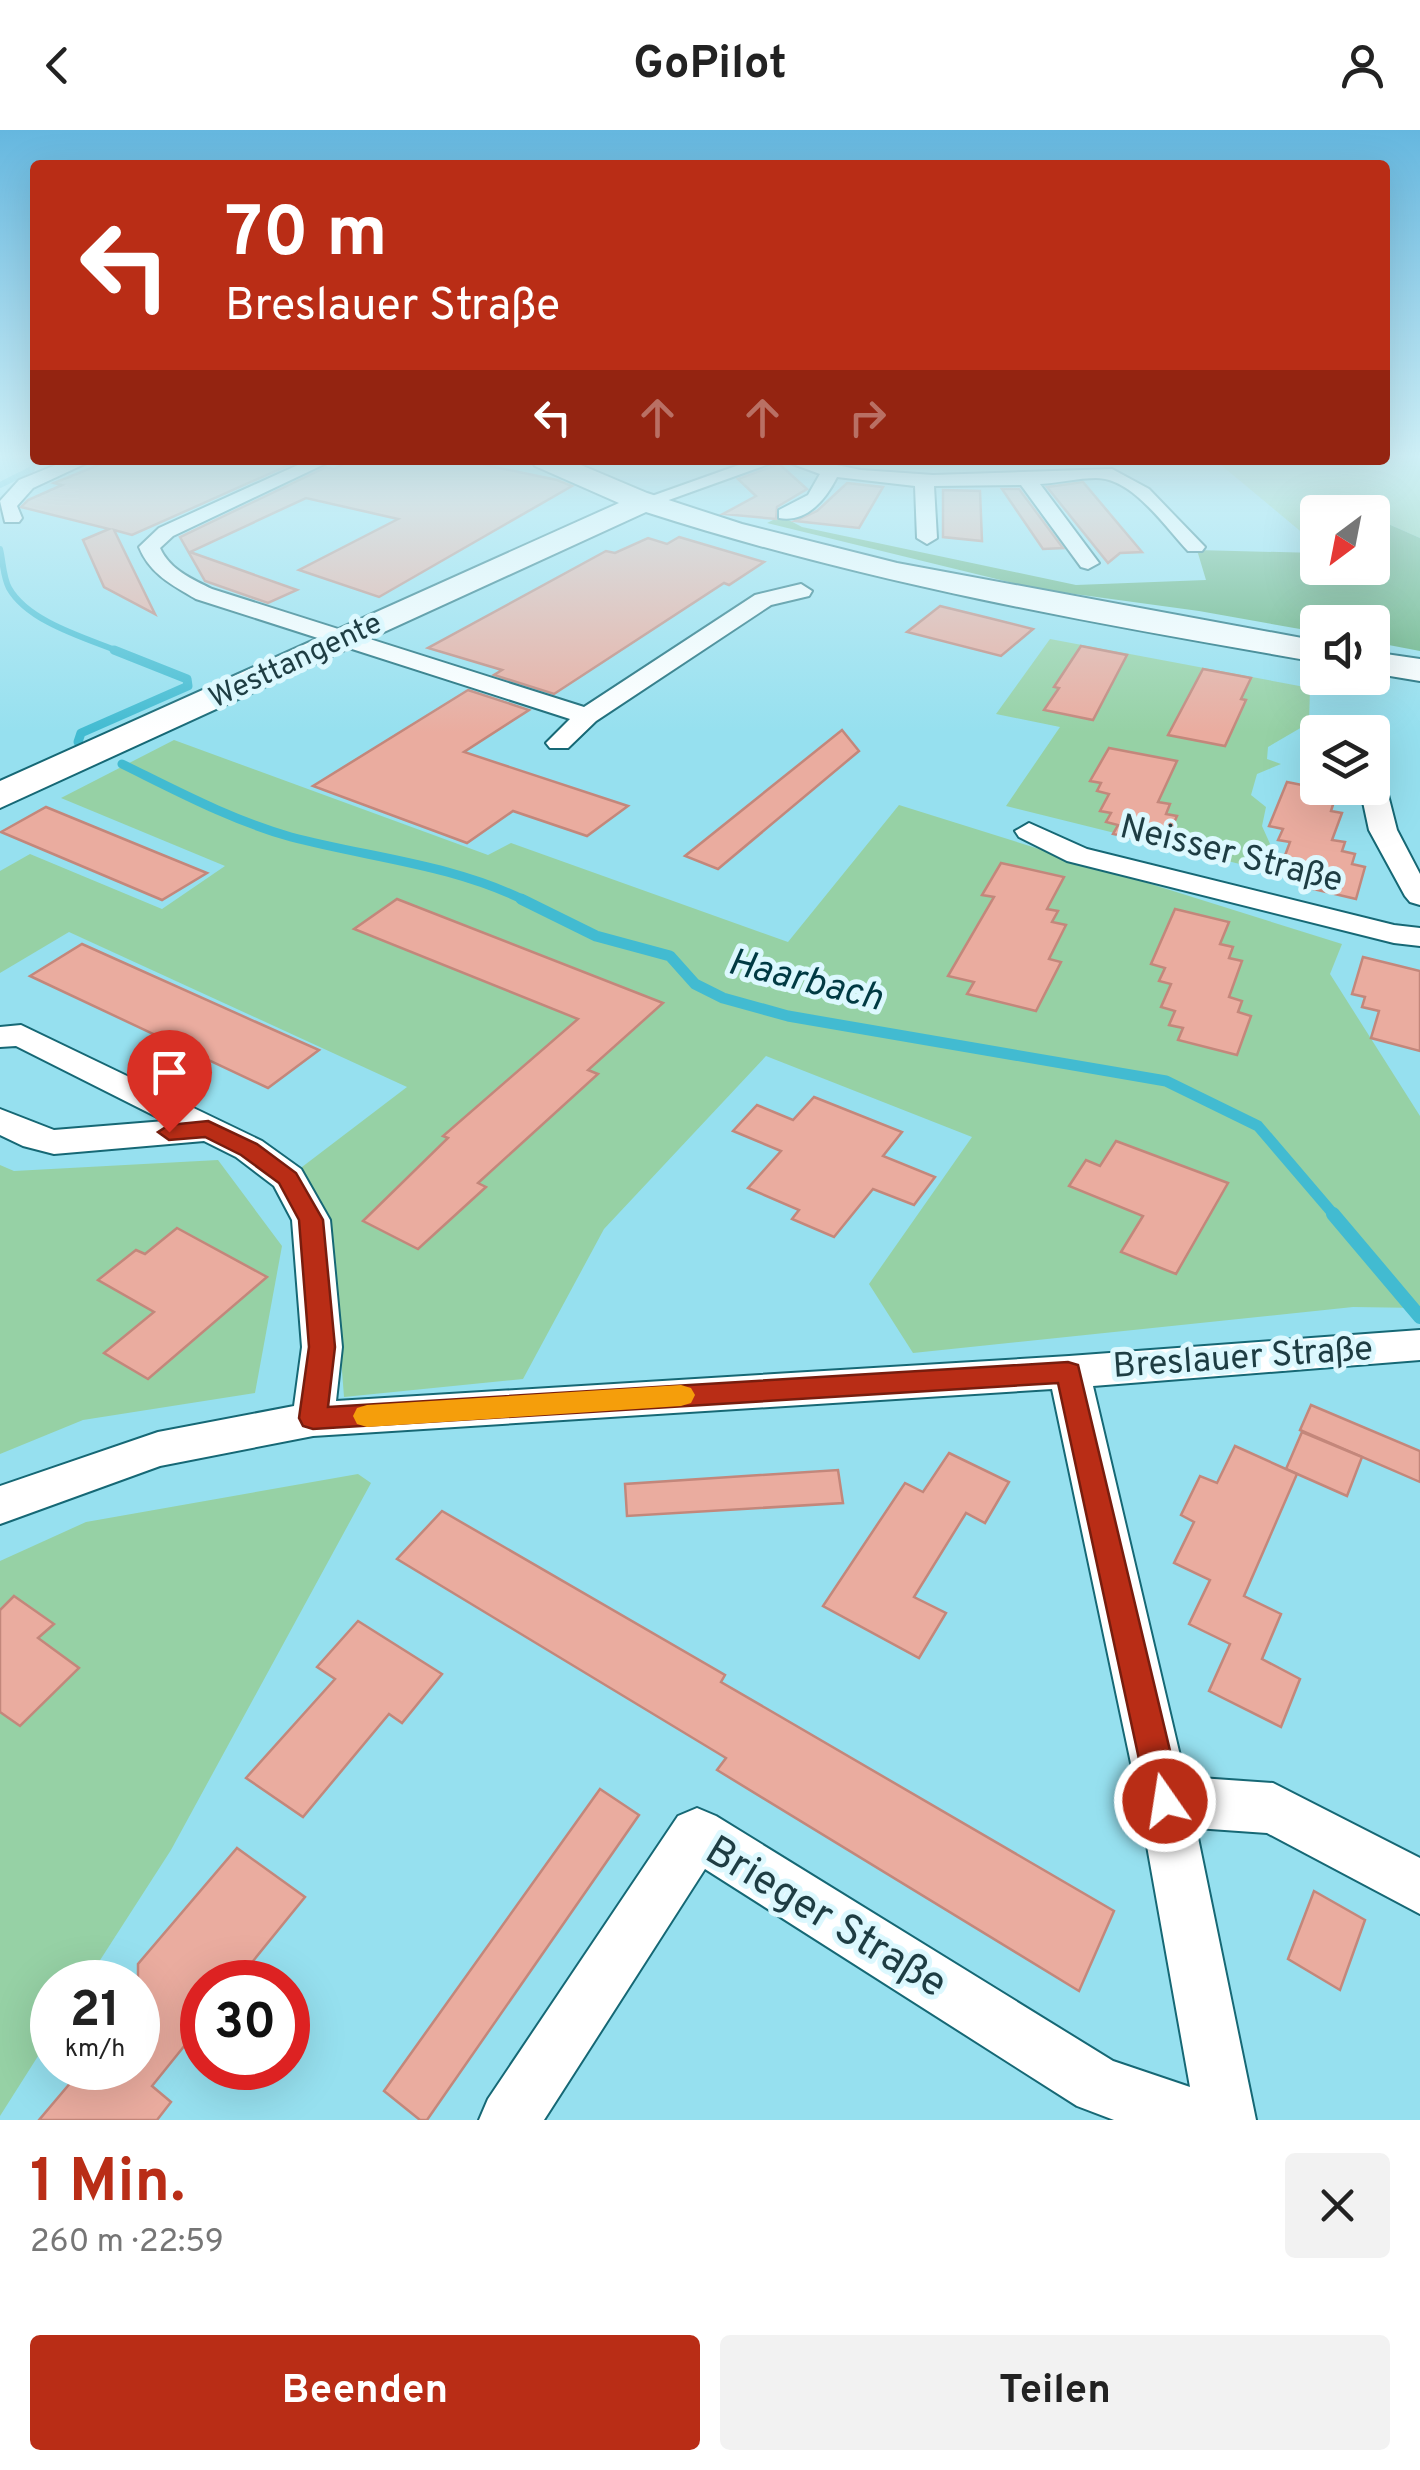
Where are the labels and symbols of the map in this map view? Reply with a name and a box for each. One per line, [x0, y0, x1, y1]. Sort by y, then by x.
north arrow [1300, 495, 1390, 585]
street label: Westtangente [204, 606, 388, 718]
street label: Neisser Straße [1115, 806, 1347, 904]
water label: Haarbach [723, 939, 888, 1025]
pin [127, 1030, 212, 1133]
street label: Breslauer Straße [1111, 1328, 1375, 1390]
position arrow [1113, 1749, 1217, 1853]
street label: Brieger Straße [694, 1826, 956, 2012]
speed limit sign: 30 [180, 1960, 310, 2090]

